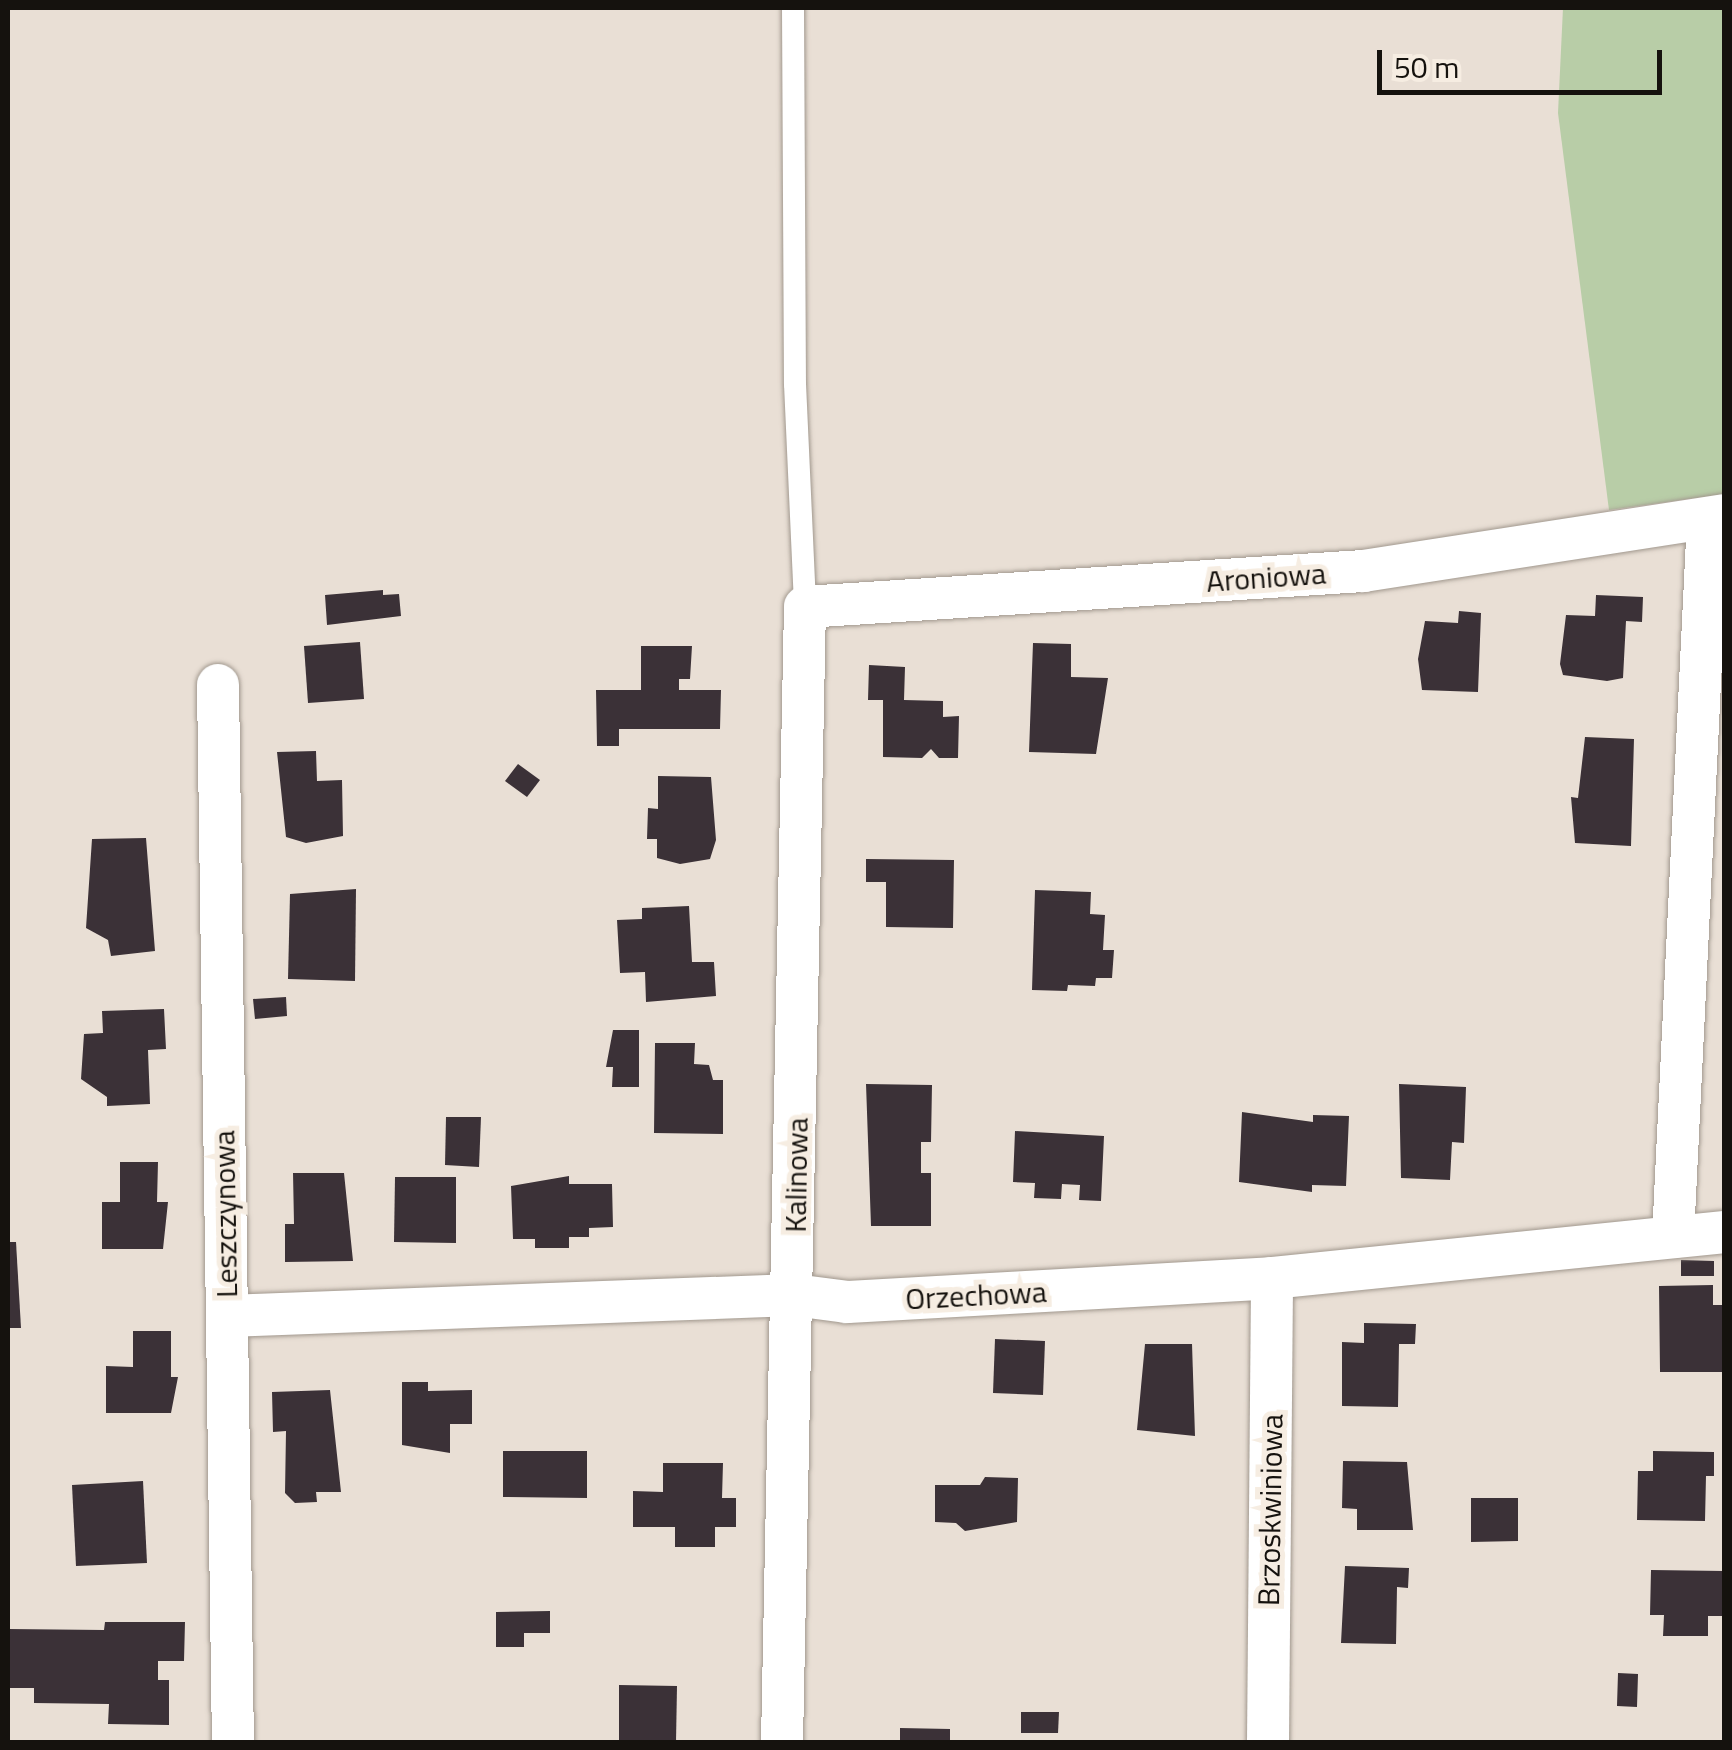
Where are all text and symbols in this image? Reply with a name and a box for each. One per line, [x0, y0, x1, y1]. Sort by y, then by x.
scale bar [1382, 30, 1667, 92]
text: 50 m [1394, 44, 1459, 90]
street label: Aroniowa [1205, 555, 1327, 599]
street label: Kalinowa [777, 1117, 815, 1233]
street label: Leszczynowa [206, 1130, 244, 1298]
street label: Orzechowa [904, 1273, 1048, 1317]
street label: Brzoskwiniowa [1250, 1414, 1290, 1606]

